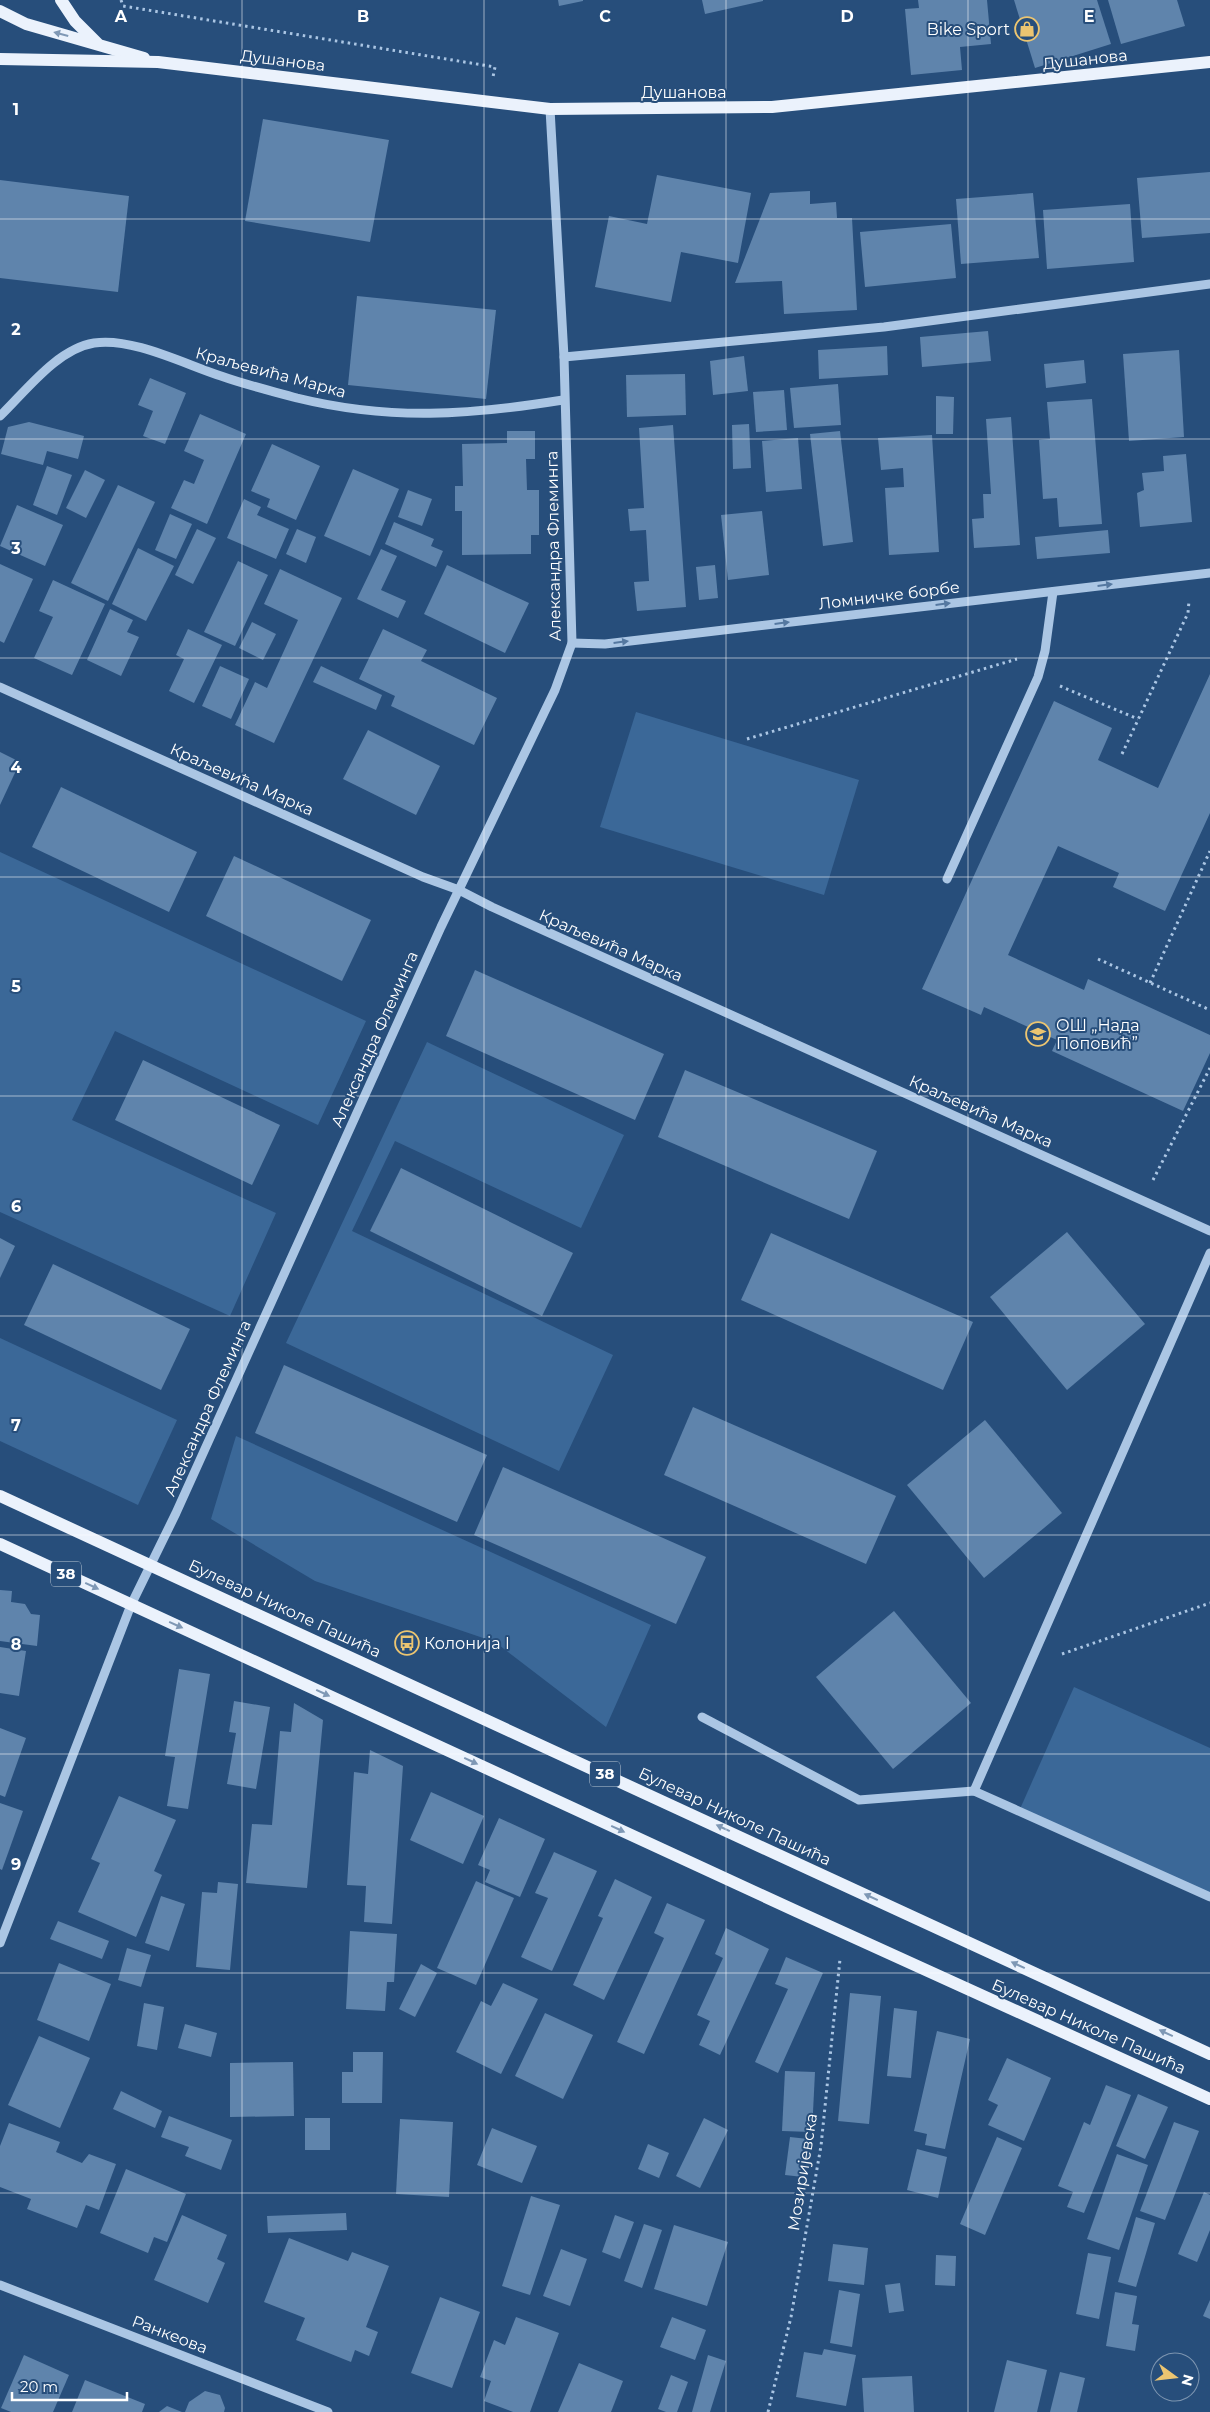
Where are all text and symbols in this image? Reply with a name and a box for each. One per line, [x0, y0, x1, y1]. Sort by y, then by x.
text: A [114, 7, 128, 26]
text: B [357, 7, 369, 26]
text: C [599, 7, 611, 26]
text: D [840, 7, 854, 26]
text: E [1084, 7, 1094, 26]
shop icon: Bike Sport [1014, 16, 1040, 42]
place label: Bike Sport [927, 20, 1011, 39]
one-way arrow [53, 30, 68, 38]
street label: Душанова [239, 46, 326, 75]
street label: Душанова [1042, 46, 1128, 73]
street label: Душанова [641, 83, 727, 102]
text: 1 [13, 100, 19, 119]
text: 2 [11, 320, 21, 339]
street label: Краљевића Марка [193, 343, 348, 402]
street label: Александра Флеминга [542, 450, 565, 642]
text: 3 [10, 539, 21, 558]
street label: Ломничке борбе [817, 577, 961, 614]
one-way arrow [1097, 581, 1113, 589]
one-way arrow [936, 600, 952, 608]
one-way arrow [774, 619, 790, 627]
one-way arrow [613, 638, 629, 646]
street label: Краљевића Марка [167, 739, 317, 820]
text: 4 [10, 758, 22, 777]
street label: Краљевића Марка [536, 905, 686, 986]
street label: Александра Флеминга [327, 948, 422, 1130]
text: 5 [11, 977, 21, 996]
place label: ОШ „Нада Поповић” [1056, 1016, 1140, 1053]
school or university icon: ОШ „Нада Поповић” [1025, 1021, 1051, 1047]
street label: Краљевића Марка [906, 1071, 1056, 1152]
text: 6 [11, 1197, 21, 1216]
street label: Александра Флеминга [160, 1317, 255, 1499]
text: 7 [11, 1416, 21, 1435]
street label: Булевар Николе Пашића [186, 1555, 384, 1661]
road number: 38 [51, 1562, 81, 1586]
one-way arrow [85, 1583, 99, 1591]
one-way arrow [169, 1621, 183, 1629]
bus stop icon: Колонија I [394, 1630, 420, 1656]
place label: Колонија I [424, 1634, 510, 1653]
text: 8 [11, 1635, 21, 1654]
one-way arrow [316, 1689, 330, 1697]
one-way arrow [464, 1757, 478, 1765]
road number: 38 [590, 1762, 620, 1786]
street label: Булевар Николе Пашића [636, 1763, 834, 1869]
one-way arrow [716, 1824, 730, 1832]
one-way arrow [611, 1825, 625, 1833]
text: 9 [11, 1855, 21, 1874]
one-way arrow [864, 1892, 878, 1900]
one-way arrow [1011, 1961, 1025, 1969]
street label: Булевар Николе Пашића [989, 1975, 1189, 2078]
one-way arrow [1159, 2029, 1173, 2037]
street label: Мозиријевска [784, 2112, 821, 2232]
street label: Ранкеова [129, 2311, 210, 2358]
north arrow [1150, 2352, 1200, 2402]
scale bar [12, 2370, 128, 2402]
text: N [1177, 2373, 1198, 2388]
text: 20 m [20, 2377, 58, 2396]

